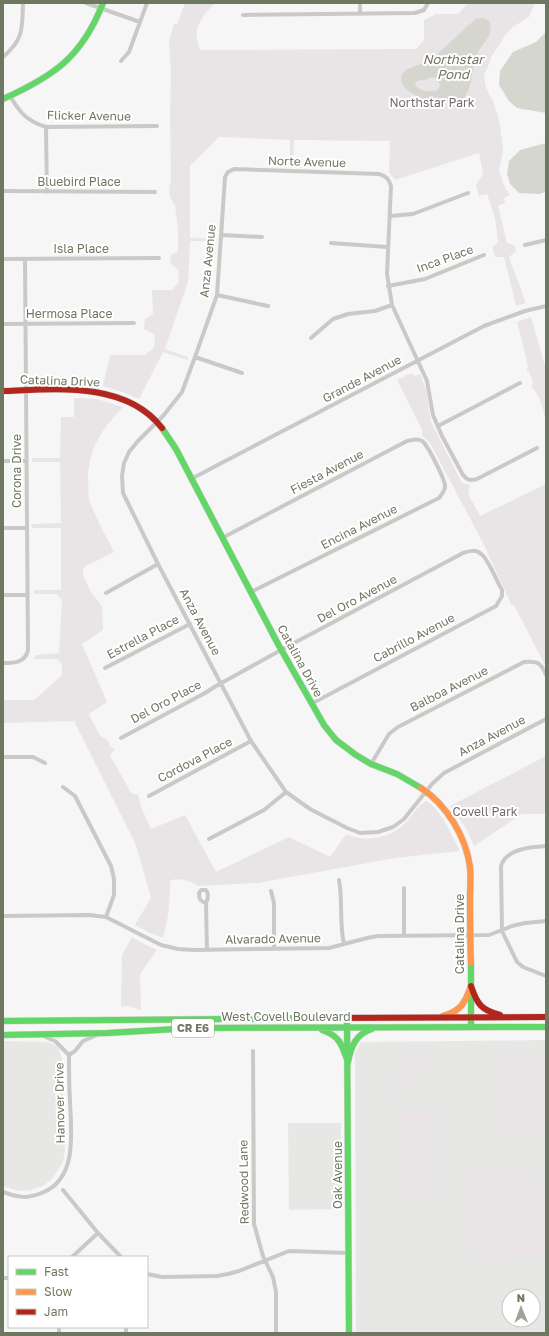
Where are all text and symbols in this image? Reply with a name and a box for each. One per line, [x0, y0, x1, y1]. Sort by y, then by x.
water label: Northstar Pond [423, 51, 485, 82]
park label: Northstar Park [389, 95, 475, 110]
street label: Flicker Avenue [47, 107, 131, 124]
street label: Norte Avenue [268, 153, 346, 170]
street label: Bluebird Place [37, 174, 121, 189]
street label: Anza Avenue [196, 223, 219, 298]
street label: Isla Place [53, 241, 109, 256]
street label: Inca Place [414, 241, 475, 276]
street label: Hermosa Place [26, 306, 112, 321]
street label: Grande Avenue [320, 352, 404, 406]
street label: Catalina Drive [20, 372, 100, 389]
street label: Corona Drive [9, 434, 24, 508]
street label: Fiesta Avenue [288, 446, 366, 497]
street label: Encina Avenue [318, 501, 400, 552]
street label: Del Oro Avenue [314, 571, 399, 626]
street label: Anza Avenue [177, 586, 224, 658]
street label: Cabrillo Avenue [370, 610, 457, 665]
street label: Estrella Place [104, 611, 181, 662]
street label: Catalina Drive [274, 622, 326, 700]
street label: Balboa Avenue [407, 662, 490, 715]
street label: Del Oro Place [128, 677, 204, 726]
street label: Anza Avenue [456, 712, 528, 759]
street label: Cordova Place [155, 734, 235, 786]
park label: Covell Park [452, 804, 518, 819]
street label: Catalina Drive [452, 894, 467, 974]
street label: Alvarado Avenue [225, 930, 321, 947]
street label: West Covell Boulevard [221, 1009, 351, 1024]
road number: CR E6 [172, 1019, 214, 1037]
street label: Hanover Drive [51, 1062, 68, 1144]
street label: Redwood Lane [235, 1139, 252, 1225]
street label: Oak Avenue [330, 1141, 345, 1209]
legend [8, 1256, 148, 1328]
text: Fast [44, 1264, 69, 1279]
text: Slow [44, 1284, 72, 1299]
north arrow [501, 1288, 541, 1328]
text: N [517, 1291, 525, 1304]
text: Jam [44, 1304, 68, 1319]

